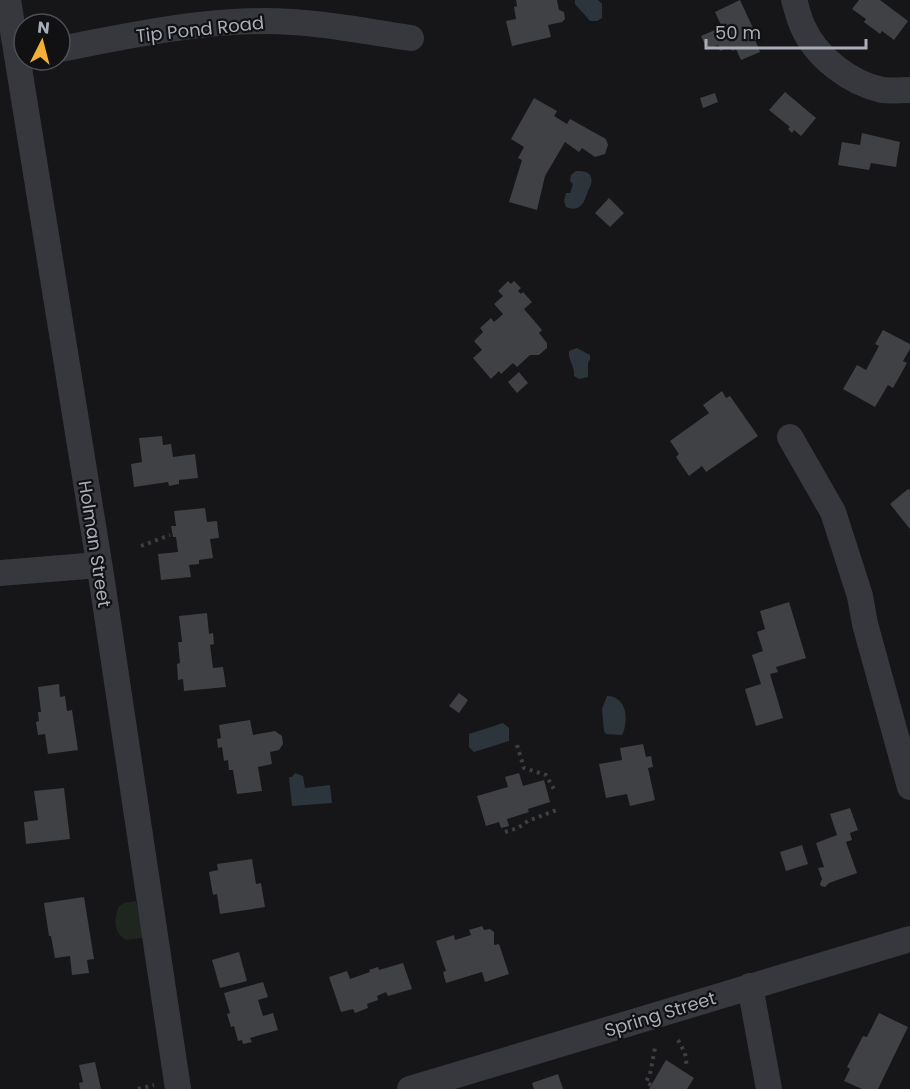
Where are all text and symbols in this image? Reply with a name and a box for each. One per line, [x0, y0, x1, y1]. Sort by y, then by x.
street label: Tip Pond Road [135, 10, 265, 48]
north arrow [12, 12, 72, 72]
scale bar [706, 12, 866, 50]
text: N [36, 16, 51, 40]
text: 50 m [715, 20, 761, 45]
street label: Holman Street [73, 479, 117, 609]
street label: Spring Street [601, 985, 719, 1043]

